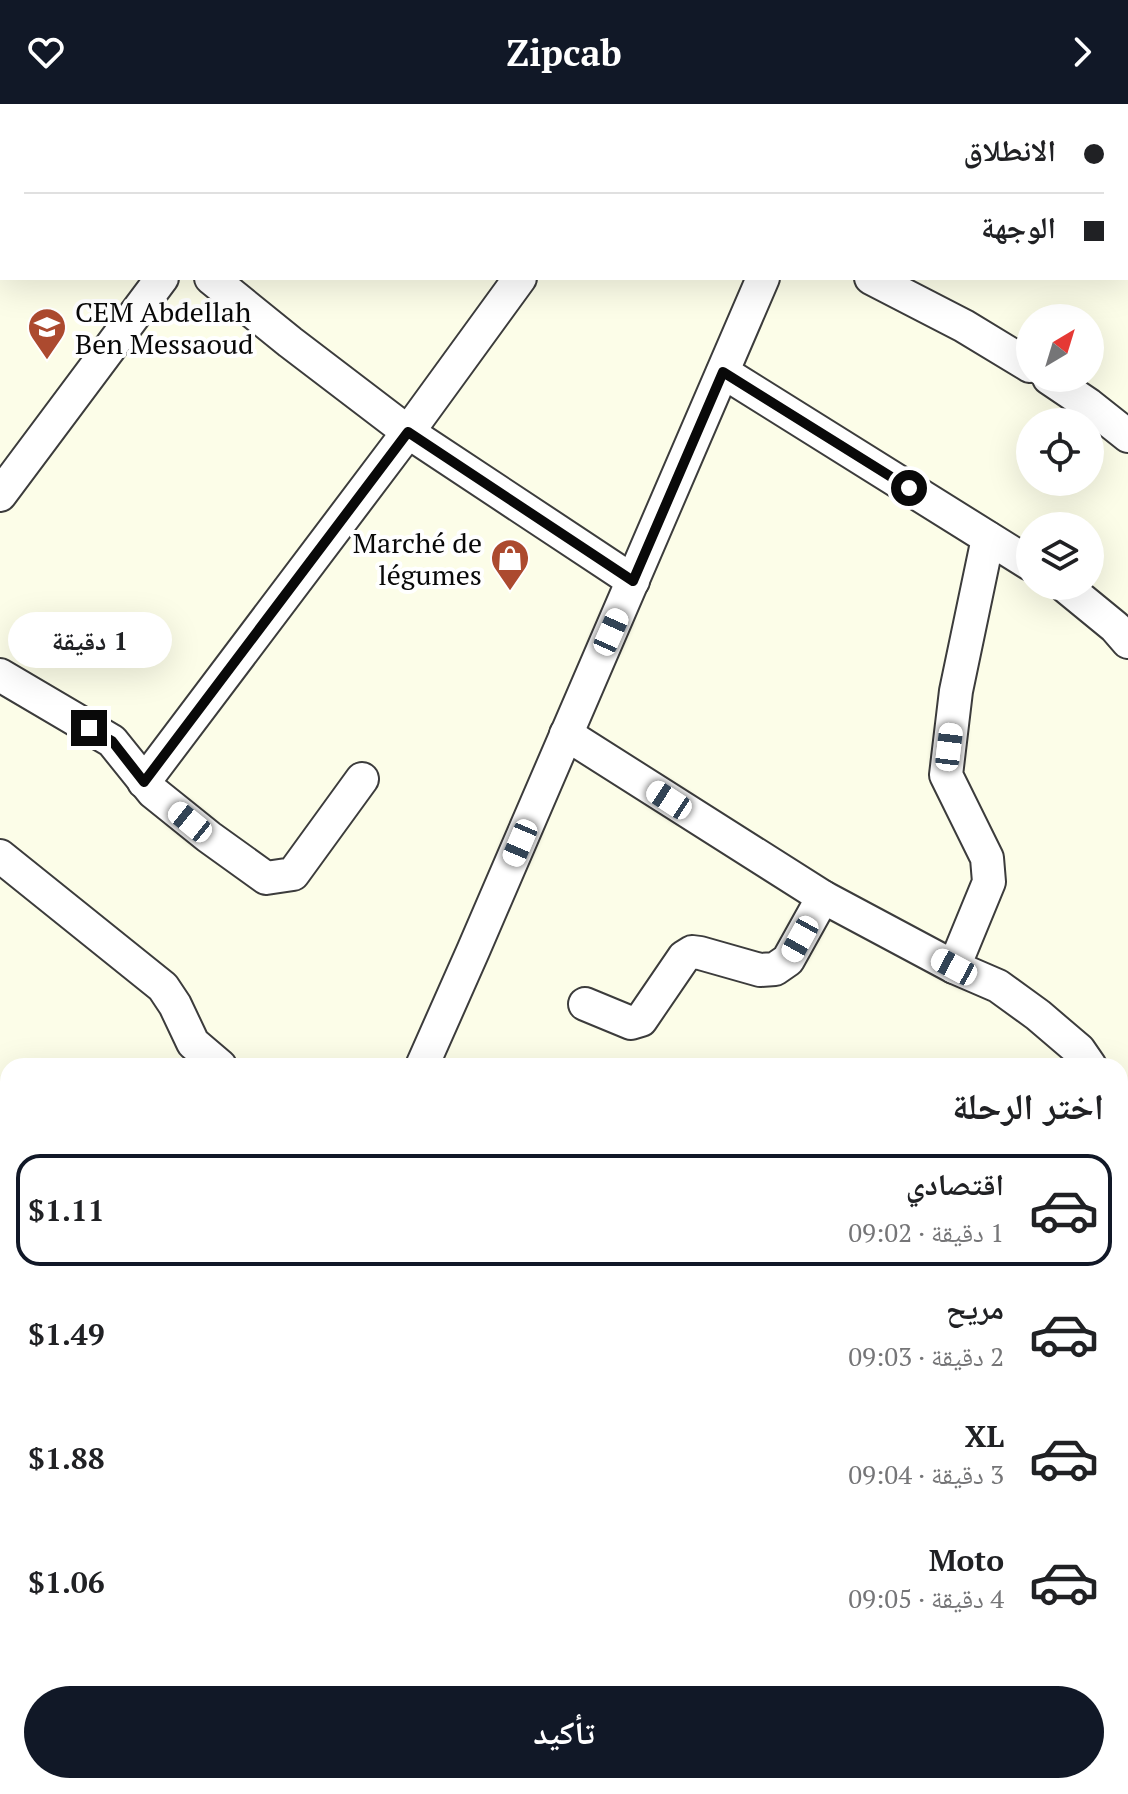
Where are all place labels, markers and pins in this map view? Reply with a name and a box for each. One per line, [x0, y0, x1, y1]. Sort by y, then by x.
place label: CEM Abdellah Ben Messaoud [75, 293, 254, 362]
school or university icon: CEM Abdellah Ben Messaoud [26, 306, 68, 361]
place label: Marché de légumes [353, 524, 482, 593]
shop icon: Marché de légumes [489, 537, 531, 592]

